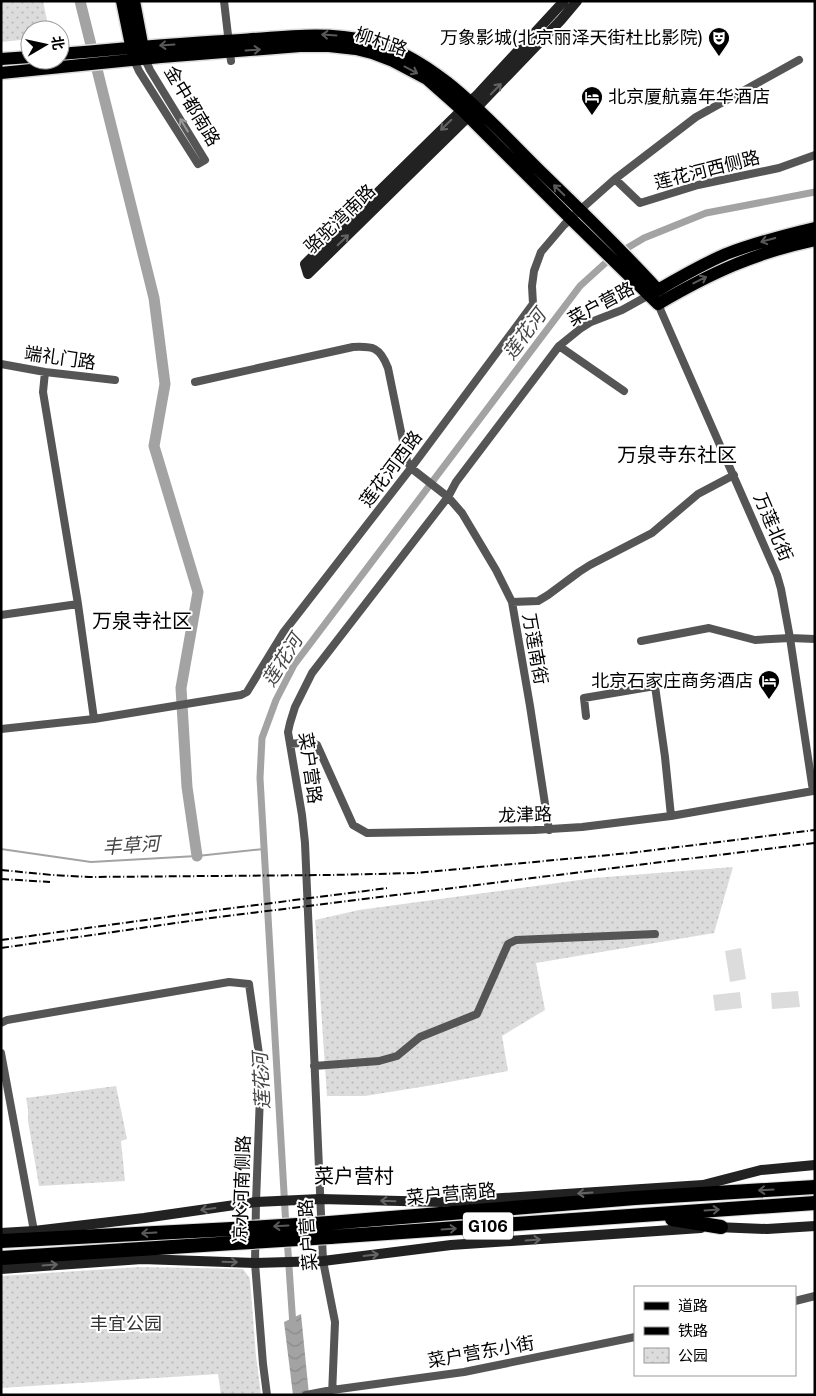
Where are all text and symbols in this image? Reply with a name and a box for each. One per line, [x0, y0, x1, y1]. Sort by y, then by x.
north arrow [20, 20, 70, 70]
street label: 柳村路 [352, 23, 410, 60]
theatre icon: 万象影城(北京丽泽天街杜比影院) [707, 26, 731, 57]
place label: 万象影城(北京丽泽天街杜比影院) [440, 27, 703, 48]
one-way arrow [321, 31, 337, 40]
text: 北 [49, 35, 67, 51]
one-way arrow [159, 40, 175, 50]
one-way arrow [245, 45, 261, 55]
street label: 金中都南路 [160, 62, 225, 150]
one-way arrow [403, 65, 418, 75]
one-way arrow [489, 83, 501, 95]
hotel icon: 北京厦航嘉年华酒店 [580, 85, 604, 116]
place label: 北京厦航嘉年华酒店 [608, 86, 770, 107]
one-way arrow [178, 119, 188, 133]
one-way arrow [440, 119, 453, 131]
street label: 莲花河西侧路 [652, 146, 762, 193]
street label: 骆驼湾南路 [300, 180, 379, 257]
one-way arrow [553, 184, 566, 196]
one-way arrow [336, 234, 349, 246]
one-way arrow [760, 236, 776, 246]
one-way arrow [692, 275, 707, 284]
street label: 菜户营路 [564, 277, 637, 330]
water label: 莲花河 [498, 301, 552, 363]
street label: 端礼门路 [23, 342, 97, 373]
street label: 莲花河西路 [355, 426, 426, 511]
district label: 万泉寺东社区 [617, 443, 737, 467]
street label: 万莲北街 [750, 490, 797, 564]
district label: 万泉寺社区 [92, 609, 192, 633]
street label: 万莲南街 [519, 612, 552, 686]
water label: 莲花河 [258, 627, 309, 690]
hotel icon: 北京石家庄商务酒店 [757, 669, 781, 700]
place label: 北京石家庄商务酒店 [591, 670, 753, 691]
street label: 菜户营路 [295, 731, 326, 805]
street label: 龙津路 [498, 803, 552, 826]
water label: 丰草河 [102, 832, 164, 858]
water label: 莲花河 [248, 1048, 273, 1110]
street label: 凉水河南侧路 [229, 1135, 254, 1243]
district label: 菜户营村 [314, 1164, 394, 1188]
street label: 菜户营南路 [405, 1179, 497, 1208]
one-way arrow [758, 1186, 774, 1195]
one-way arrow [577, 1188, 593, 1197]
one-way arrow [380, 1196, 396, 1205]
street label: 菜户营路 [295, 1198, 320, 1272]
one-way arrow [200, 1204, 216, 1214]
one-way arrow [704, 1206, 720, 1215]
road number: G106 [463, 1212, 513, 1240]
one-way arrow [273, 1221, 289, 1230]
one-way arrow [440, 1225, 456, 1234]
one-way arrow [141, 1229, 157, 1238]
one-way arrow [524, 1235, 540, 1244]
one-way arrow [363, 1250, 379, 1260]
one-way arrow [221, 1257, 237, 1266]
one-way arrow [42, 1260, 58, 1270]
legend [634, 1286, 796, 1376]
text: 道路 [678, 1297, 708, 1314]
park label: 丰宜公园 [90, 1313, 162, 1334]
text: 铁路 [678, 1322, 708, 1339]
street label: 菜户营东小街 [426, 1332, 536, 1371]
text: 公园 [678, 1347, 708, 1364]

